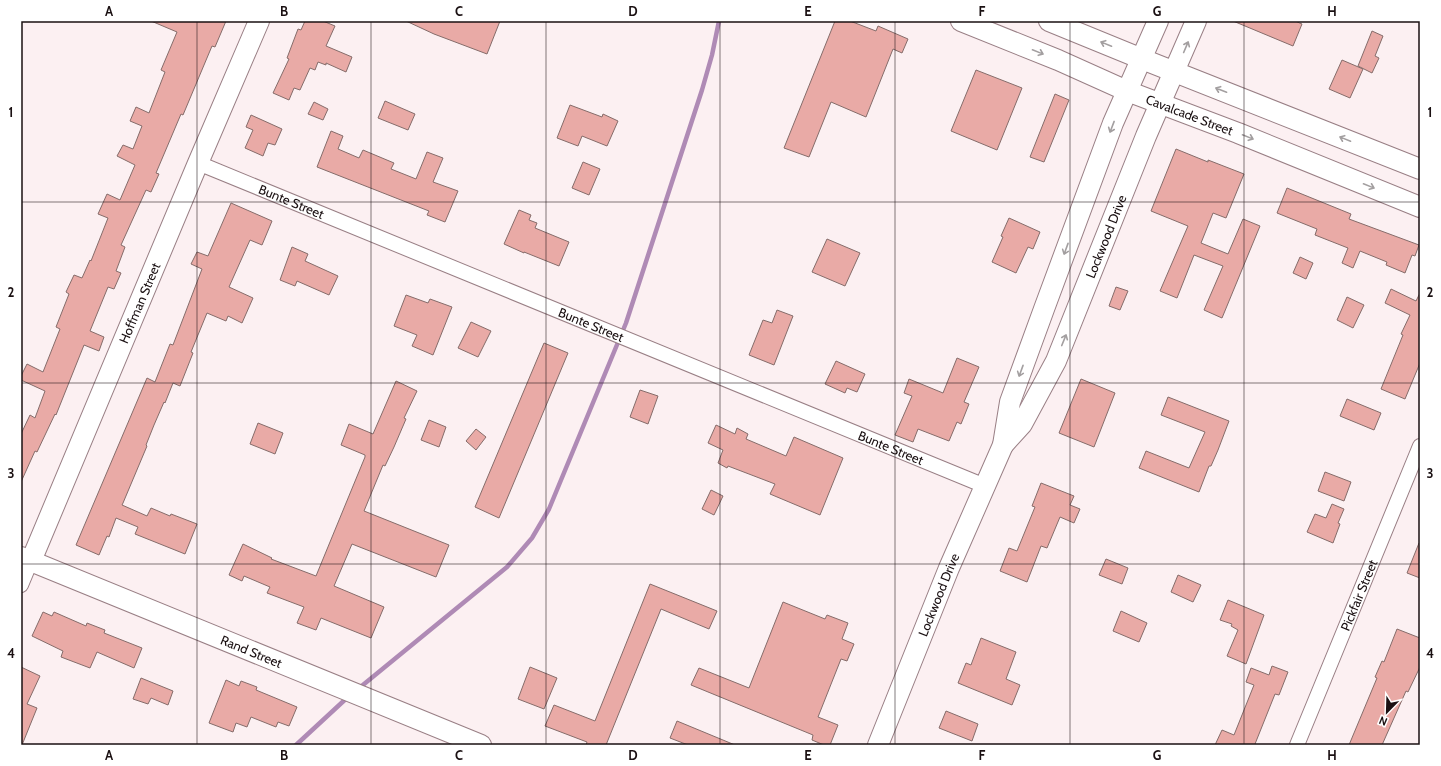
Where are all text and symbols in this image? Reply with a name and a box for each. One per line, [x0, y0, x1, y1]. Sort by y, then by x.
text: A [105, 3, 114, 19]
text: B [280, 3, 288, 19]
text: C [455, 3, 463, 19]
text: D [628, 3, 638, 19]
text: E [804, 3, 812, 19]
text: F [979, 3, 986, 19]
text: G [1153, 3, 1162, 19]
text: H [1327, 3, 1337, 19]
one-way arrow [1100, 40, 1112, 48]
one-way arrow [1183, 41, 1190, 53]
one-way arrow [1032, 49, 1044, 57]
one-way arrow [1215, 85, 1227, 93]
street label: Cavalcade Street [1144, 91, 1236, 139]
text: 1 [9, 104, 13, 120]
text: 1 [1428, 104, 1432, 120]
one-way arrow [1107, 121, 1115, 133]
one-way arrow [1242, 134, 1254, 142]
one-way arrow [1339, 134, 1351, 142]
street label: Bunte Street [256, 181, 327, 222]
one-way arrow [1362, 183, 1374, 191]
street label: Lockwood Drive [1082, 192, 1130, 280]
one-way arrow [1062, 243, 1070, 255]
street label: Hoffman Street [115, 259, 164, 346]
text: 2 [8, 284, 15, 300]
text: 2 [1427, 284, 1434, 300]
street label: Bunte Street [556, 304, 627, 345]
one-way arrow [1061, 334, 1069, 346]
one-way arrow [1017, 365, 1025, 377]
street label: Bunte Street [856, 427, 926, 468]
text: 3 [7, 465, 15, 481]
text: 3 [1426, 465, 1434, 481]
street label: Lockwood Drive [914, 550, 963, 639]
street label: Pickfair Street [1337, 557, 1381, 633]
street label: Rand Street [218, 632, 285, 671]
text: 4 [7, 645, 15, 661]
text: 4 [1426, 645, 1434, 661]
north arrow [1367, 692, 1407, 732]
text: N [1377, 713, 1389, 729]
text: A [105, 747, 114, 763]
text: B [280, 747, 288, 763]
text: C [455, 747, 463, 763]
text: D [628, 747, 638, 763]
text: E [804, 747, 812, 763]
text: F [979, 747, 986, 763]
text: G [1153, 747, 1162, 763]
text: H [1327, 747, 1337, 763]

